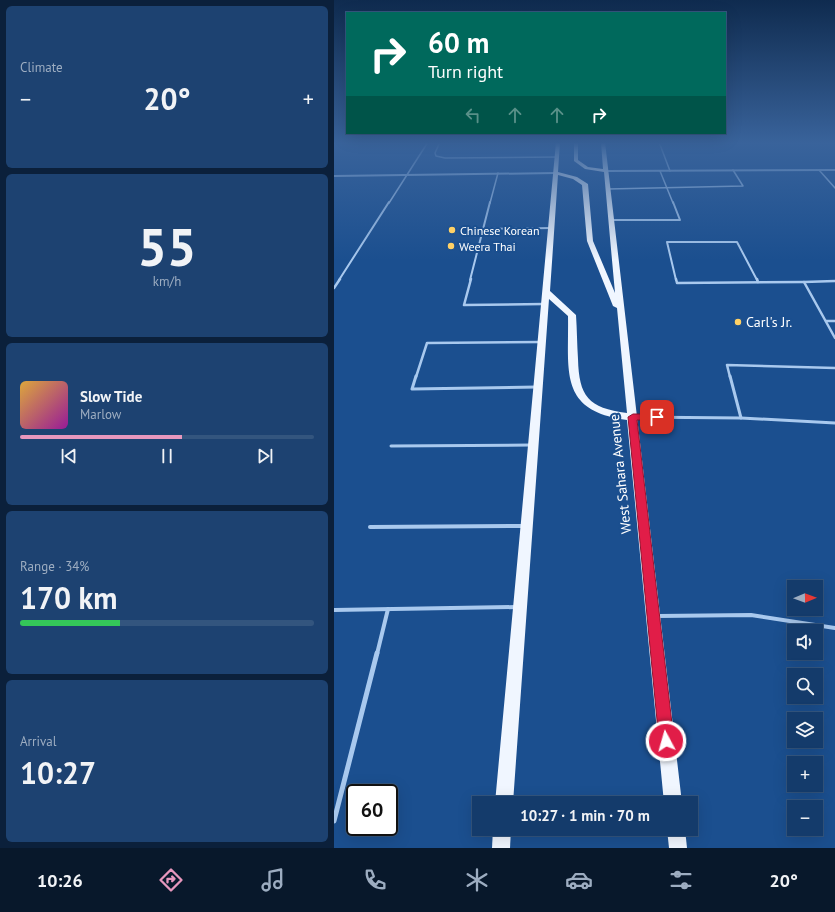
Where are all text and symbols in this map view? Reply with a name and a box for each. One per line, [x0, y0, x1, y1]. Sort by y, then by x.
text: 60 m [428, 24, 489, 61]
icon: right [362, 28, 414, 80]
text: Climate [20, 59, 63, 76]
text: Turn right [428, 60, 503, 83]
text: 20° [143, 79, 191, 118]
text: − [20, 85, 31, 113]
text: + [303, 85, 314, 113]
icon: left [462, 104, 484, 126]
icon: ahead [504, 104, 526, 126]
icon: ahead [546, 104, 568, 126]
icon: right [588, 104, 610, 126]
text: 55 [138, 213, 196, 280]
place label: Chinese Korean [460, 223, 540, 238]
marker: Chinese Korean [447, 225, 457, 235]
place label: Weera Thai [459, 239, 516, 254]
marker: Weera Thai [446, 241, 456, 251]
text: km/h [153, 273, 181, 290]
place label: Carl's Jr. [746, 313, 792, 331]
marker: Carl's Jr. [733, 317, 743, 327]
text: Slow Tide [80, 387, 142, 406]
pin [640, 400, 674, 434]
text: Marlow [80, 406, 121, 423]
icon: arrive [646, 406, 668, 428]
street label: West Sahara Avenue [605, 413, 635, 535]
icon: previous [58, 445, 80, 467]
icon: pause [156, 445, 178, 467]
icon: next [254, 445, 276, 467]
text: Range · 34% [20, 558, 89, 575]
text: 170 km [20, 578, 118, 617]
north arrow [787, 580, 823, 616]
map controls [787, 580, 823, 836]
button: sound [787, 624, 823, 660]
button: search [787, 668, 823, 704]
button: layers [787, 712, 823, 748]
position arrow [645, 720, 687, 762]
text: Arrival [20, 733, 56, 750]
text: 10:27 [20, 753, 96, 792]
button: + [787, 756, 823, 792]
speed limit sign: 60 [346, 784, 398, 836]
button: − [787, 800, 823, 836]
text: 10:27 · 1 min · 70 m [520, 806, 650, 825]
icon: directions [157, 866, 185, 894]
icon: music [259, 866, 287, 894]
icon: phone [361, 866, 389, 894]
icon: climate [463, 866, 491, 894]
icon: car [565, 866, 593, 894]
icon: filters [667, 866, 695, 894]
text: 10:26 [37, 869, 83, 892]
text: 20° [770, 869, 798, 892]

